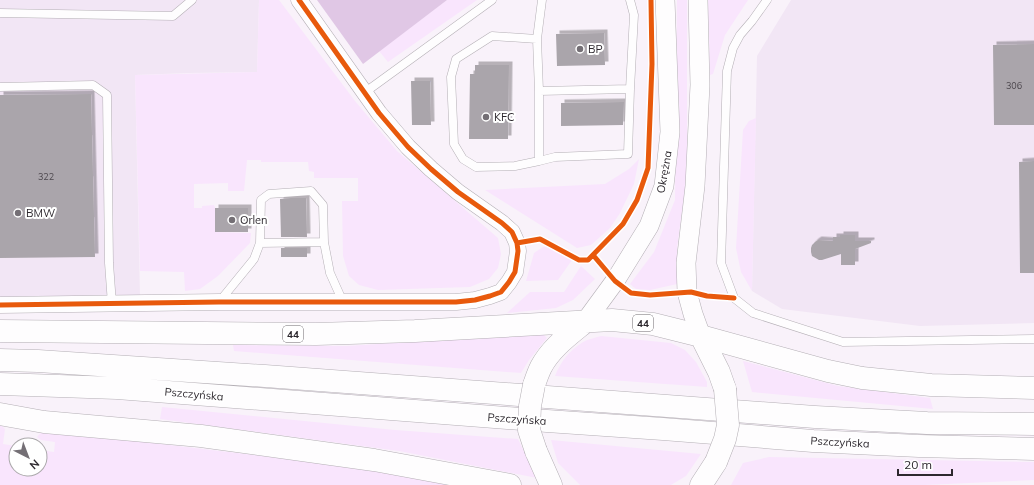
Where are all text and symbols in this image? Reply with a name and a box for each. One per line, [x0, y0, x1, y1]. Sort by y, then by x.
place label: BP [588, 42, 603, 56]
marker: BP [575, 44, 585, 54]
house number: 306 [1006, 80, 1022, 91]
place label: KFC [494, 110, 515, 124]
marker: KFC [481, 112, 491, 122]
street label: Okrężna [653, 150, 675, 194]
house number: 322 [38, 171, 54, 182]
place label: BMW [26, 206, 55, 220]
marker: BMW [13, 208, 23, 218]
place label: Orlen [240, 213, 268, 227]
marker: Orlen [227, 215, 237, 225]
road number: 44 [633, 315, 653, 331]
road number: 44 [283, 326, 303, 342]
street label: Pszczyńska [164, 384, 224, 404]
street label: Pszczyńska [487, 410, 547, 428]
street label: Pszczyńska [810, 433, 870, 451]
north arrow [8, 437, 48, 477]
scale bar [898, 451, 952, 477]
text: N [27, 456, 42, 472]
text: 20 m [904, 457, 932, 472]

